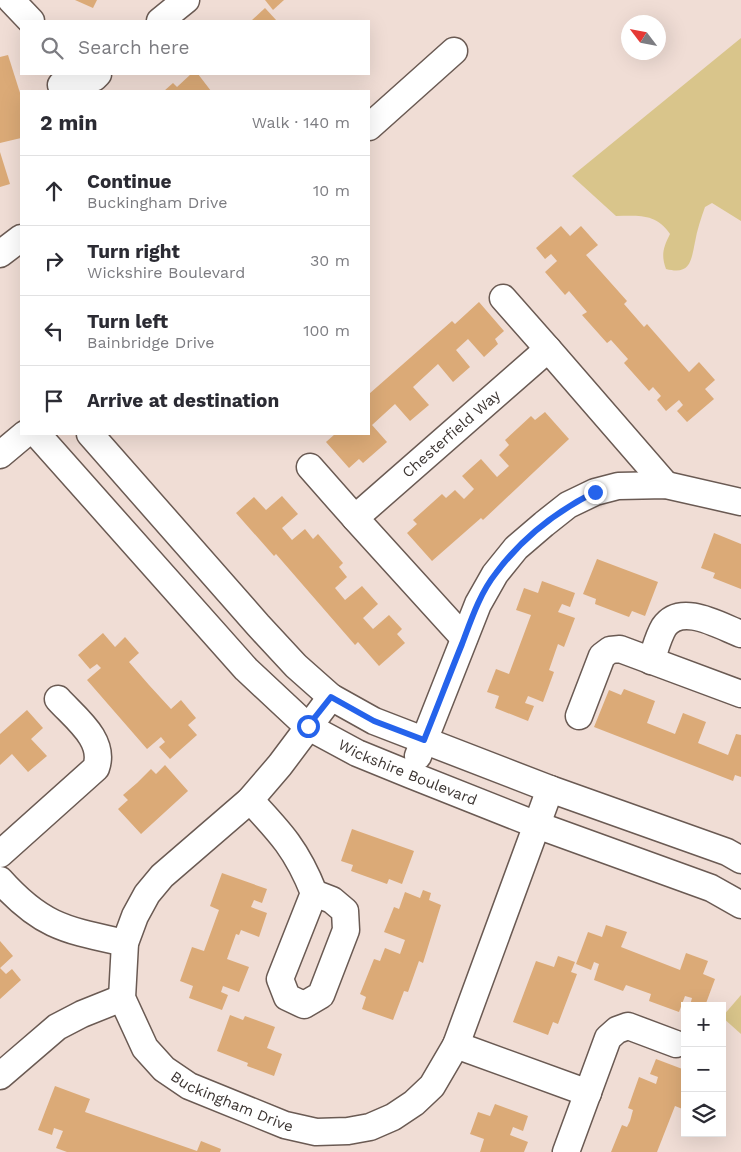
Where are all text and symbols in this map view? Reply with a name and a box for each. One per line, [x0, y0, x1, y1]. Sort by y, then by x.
north arrow [621, 15, 666, 60]
search box [20, 20, 370, 75]
icon: search [38, 34, 66, 62]
text: Search here [78, 36, 189, 59]
text: 2 min [40, 110, 97, 135]
text: Walk · 140 m [252, 113, 350, 132]
text: Continue [87, 170, 171, 193]
icon: ahead [40, 177, 68, 205]
text: 10 m [313, 181, 350, 200]
text: Buckingham Drive [87, 193, 227, 212]
text: Turn right [87, 240, 180, 263]
icon: right [40, 247, 68, 275]
text: 30 m [310, 251, 350, 270]
text: Wickshire Boulevard [87, 263, 245, 282]
text: Turn left [87, 310, 168, 333]
icon: left [40, 317, 68, 345]
text: 100 m [303, 321, 350, 340]
text: Bainbridge Drive [87, 333, 215, 352]
street label: Chesterfield Way [399, 386, 504, 481]
icon: arrive [40, 387, 68, 415]
text: Arrive at destination [87, 389, 279, 412]
route end [584, 481, 607, 504]
route start [297, 715, 320, 738]
street label: Wickshire Boulevard [335, 736, 480, 809]
map controls [681, 1002, 726, 1137]
button: + [681, 1002, 726, 1047]
button: − [681, 1047, 726, 1092]
street label: Buckingham Drive [167, 1067, 295, 1136]
button: layers [681, 1092, 726, 1137]

